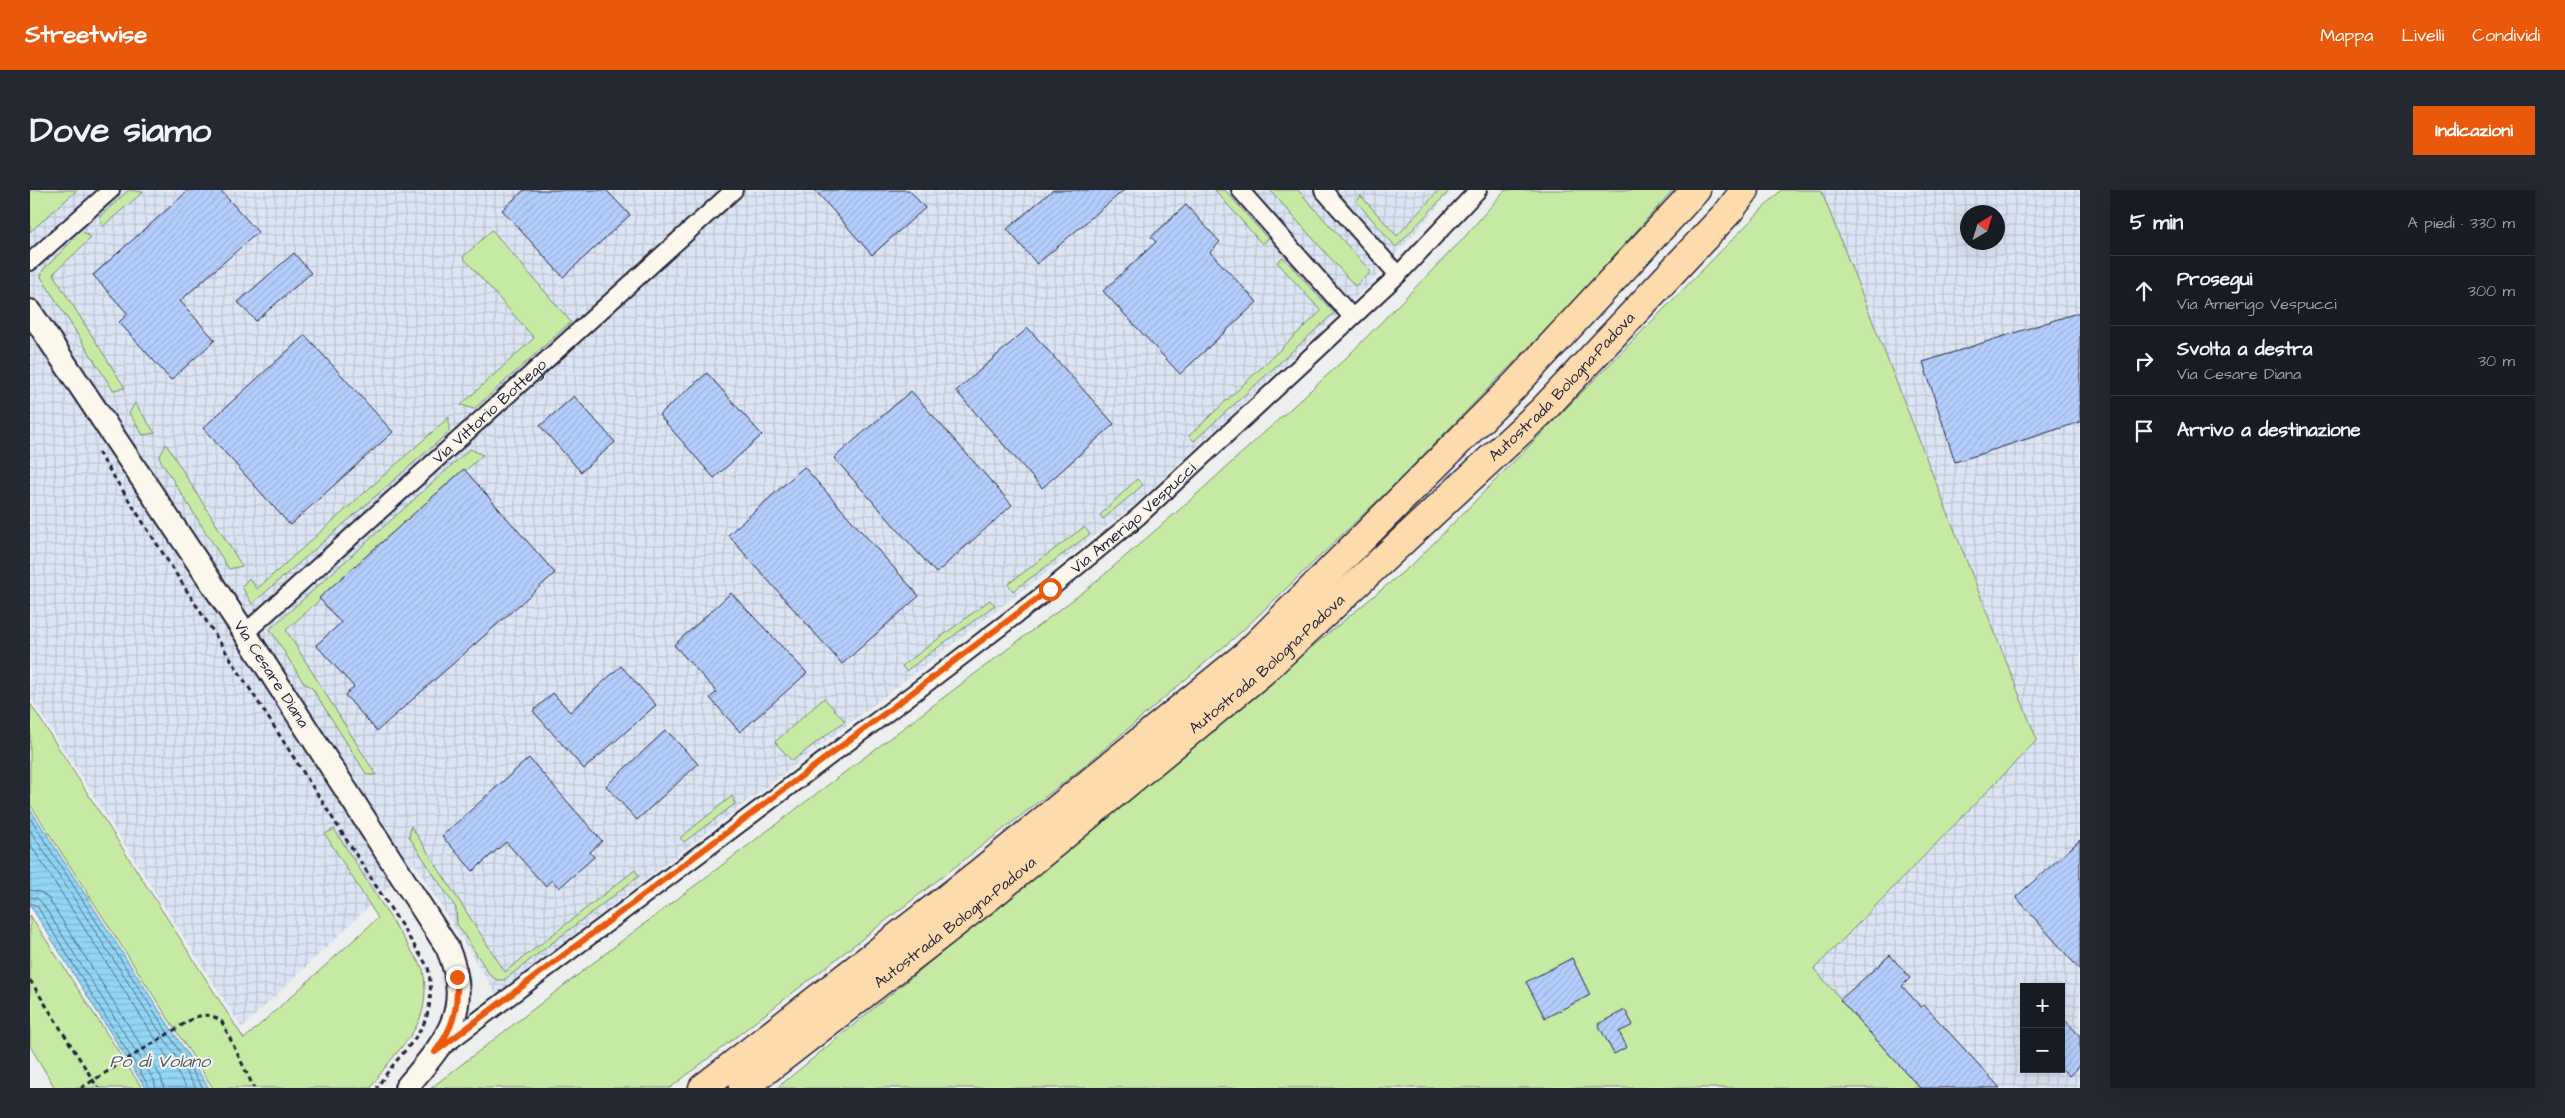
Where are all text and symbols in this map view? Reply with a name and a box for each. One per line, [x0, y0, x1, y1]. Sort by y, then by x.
text: Streetwise [25, 18, 147, 52]
text: Mappa [2320, 23, 2374, 48]
text: Livelli [2402, 23, 2444, 48]
text: Condividi [2472, 23, 2540, 48]
text: Dove siamo [30, 106, 211, 155]
button: Indicazioni [2413, 106, 2535, 155]
north arrow [1960, 205, 2005, 250]
text: 5 min [2130, 208, 2183, 237]
text: A piedi · 330 m [2407, 212, 2515, 234]
text: Prosegui [2177, 266, 2252, 293]
icon: ahead [2130, 277, 2158, 305]
text: 300 m [2468, 280, 2515, 302]
text: Via Amerigo Vespucci [2177, 293, 2337, 315]
street label: Autostrada Bologna-Padova [1484, 307, 1640, 466]
text: Svolta a destra [2177, 336, 2312, 363]
icon: right [2130, 347, 2158, 375]
text: 30 m [2478, 350, 2515, 372]
street label: Via Vittorio Bottego [428, 354, 552, 469]
text: Via Cesare Diana [2177, 363, 2301, 385]
icon: arrive [2130, 417, 2158, 445]
text: Arrivo a destinazione [2177, 417, 2360, 444]
street label: Via Amerigo Vespucci [1066, 457, 1201, 579]
route start [1039, 578, 1062, 601]
street label: Autostrada Bologna-Padova [1184, 589, 1350, 739]
street label: Via Cesare Diana [228, 616, 314, 732]
street label: Autostrada Bologna-Padova [869, 851, 1041, 993]
route end [446, 966, 469, 989]
map controls [2020, 983, 2065, 1073]
button: + [2020, 983, 2065, 1028]
button: − [2020, 1028, 2065, 1073]
water label: Po di Volano [110, 1049, 212, 1074]

